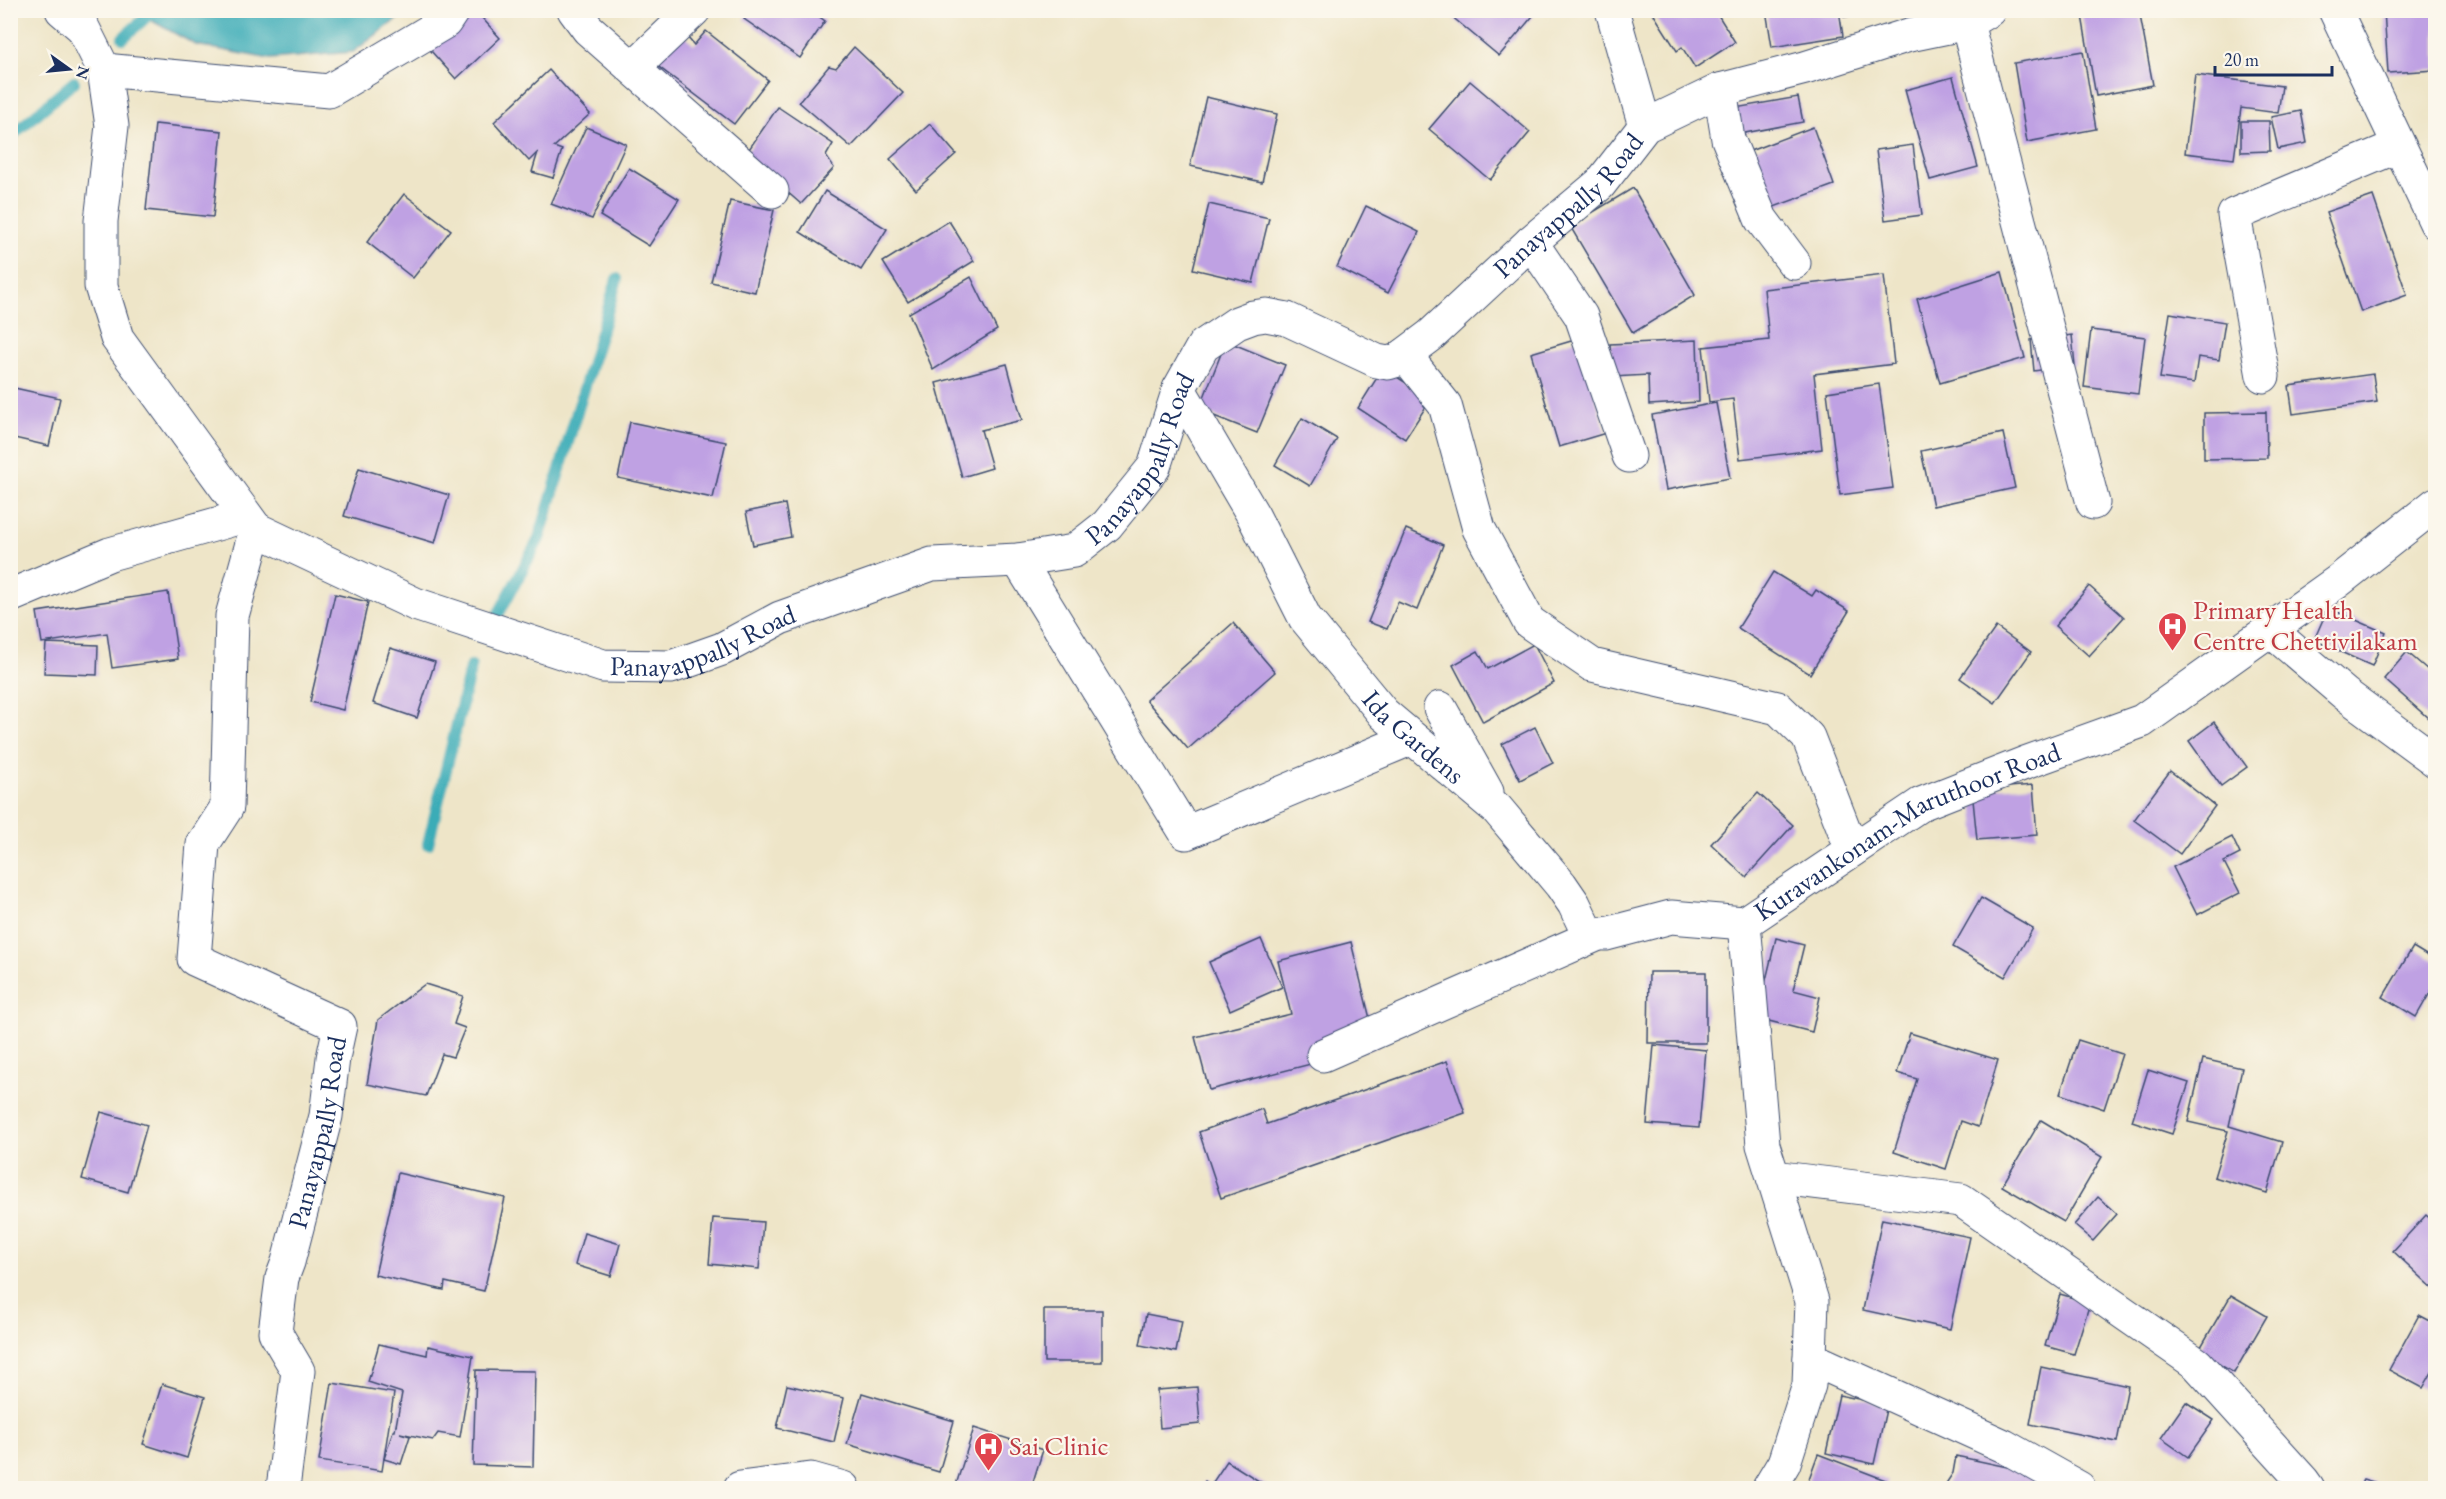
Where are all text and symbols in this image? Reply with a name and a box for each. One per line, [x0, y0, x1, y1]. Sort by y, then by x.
north arrow [39, 39, 99, 99]
scale bar [2215, 39, 2332, 77]
text: 20 m [2224, 48, 2259, 71]
text: N [71, 64, 95, 82]
street label: Panayappally Road [1485, 125, 1651, 285]
street label: Panayappally Road [1078, 365, 1202, 553]
place label: Primary Health Centre Chettivilakam [2193, 592, 2418, 658]
street label: Panayappally Road [610, 596, 800, 684]
hospital icon: Primary Health Centre Chettivilakam [2156, 610, 2188, 652]
street label: Ida Gardens [1355, 683, 1472, 791]
street label: Kuravankonam-Maruthoor Road [1747, 734, 2065, 928]
street label: Panayappally Road [279, 1032, 354, 1232]
place label: Sai Clinic [1009, 1428, 1108, 1463]
hospital icon: Sai Clinic [972, 1430, 1004, 1472]

